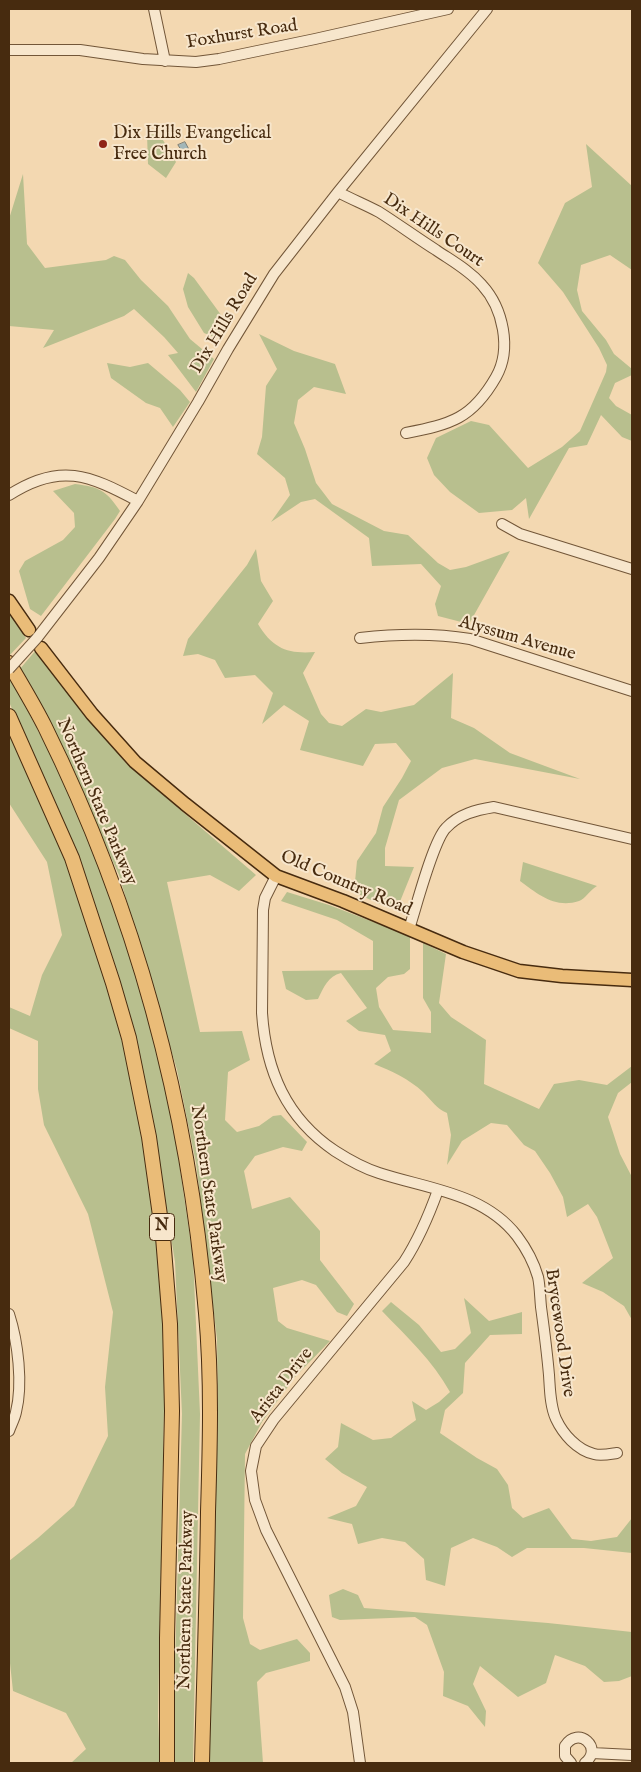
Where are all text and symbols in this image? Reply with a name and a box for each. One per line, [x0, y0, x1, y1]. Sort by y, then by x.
street label: Foxhurst Road [185, 16, 299, 54]
place label: Dix Hills Evangelical Free Church [113, 123, 271, 166]
marker: Dix Hills Evangelical Free Church [97, 138, 109, 150]
street label: Dix Hills Court [378, 189, 488, 273]
street label: Dix Hills Road [187, 270, 263, 378]
street label: Alyssum Avenue [456, 612, 578, 666]
street label: Northern State Parkway [51, 715, 141, 889]
street label: Old Country Road [277, 847, 415, 921]
street label: Northern State Parkway [185, 1104, 231, 1284]
road number: N [150, 1214, 174, 1240]
street label: Brycewood Drive [539, 1267, 579, 1399]
street label: Arista Drive [246, 1344, 318, 1428]
street label: Northern State Parkway [175, 1510, 199, 1690]

